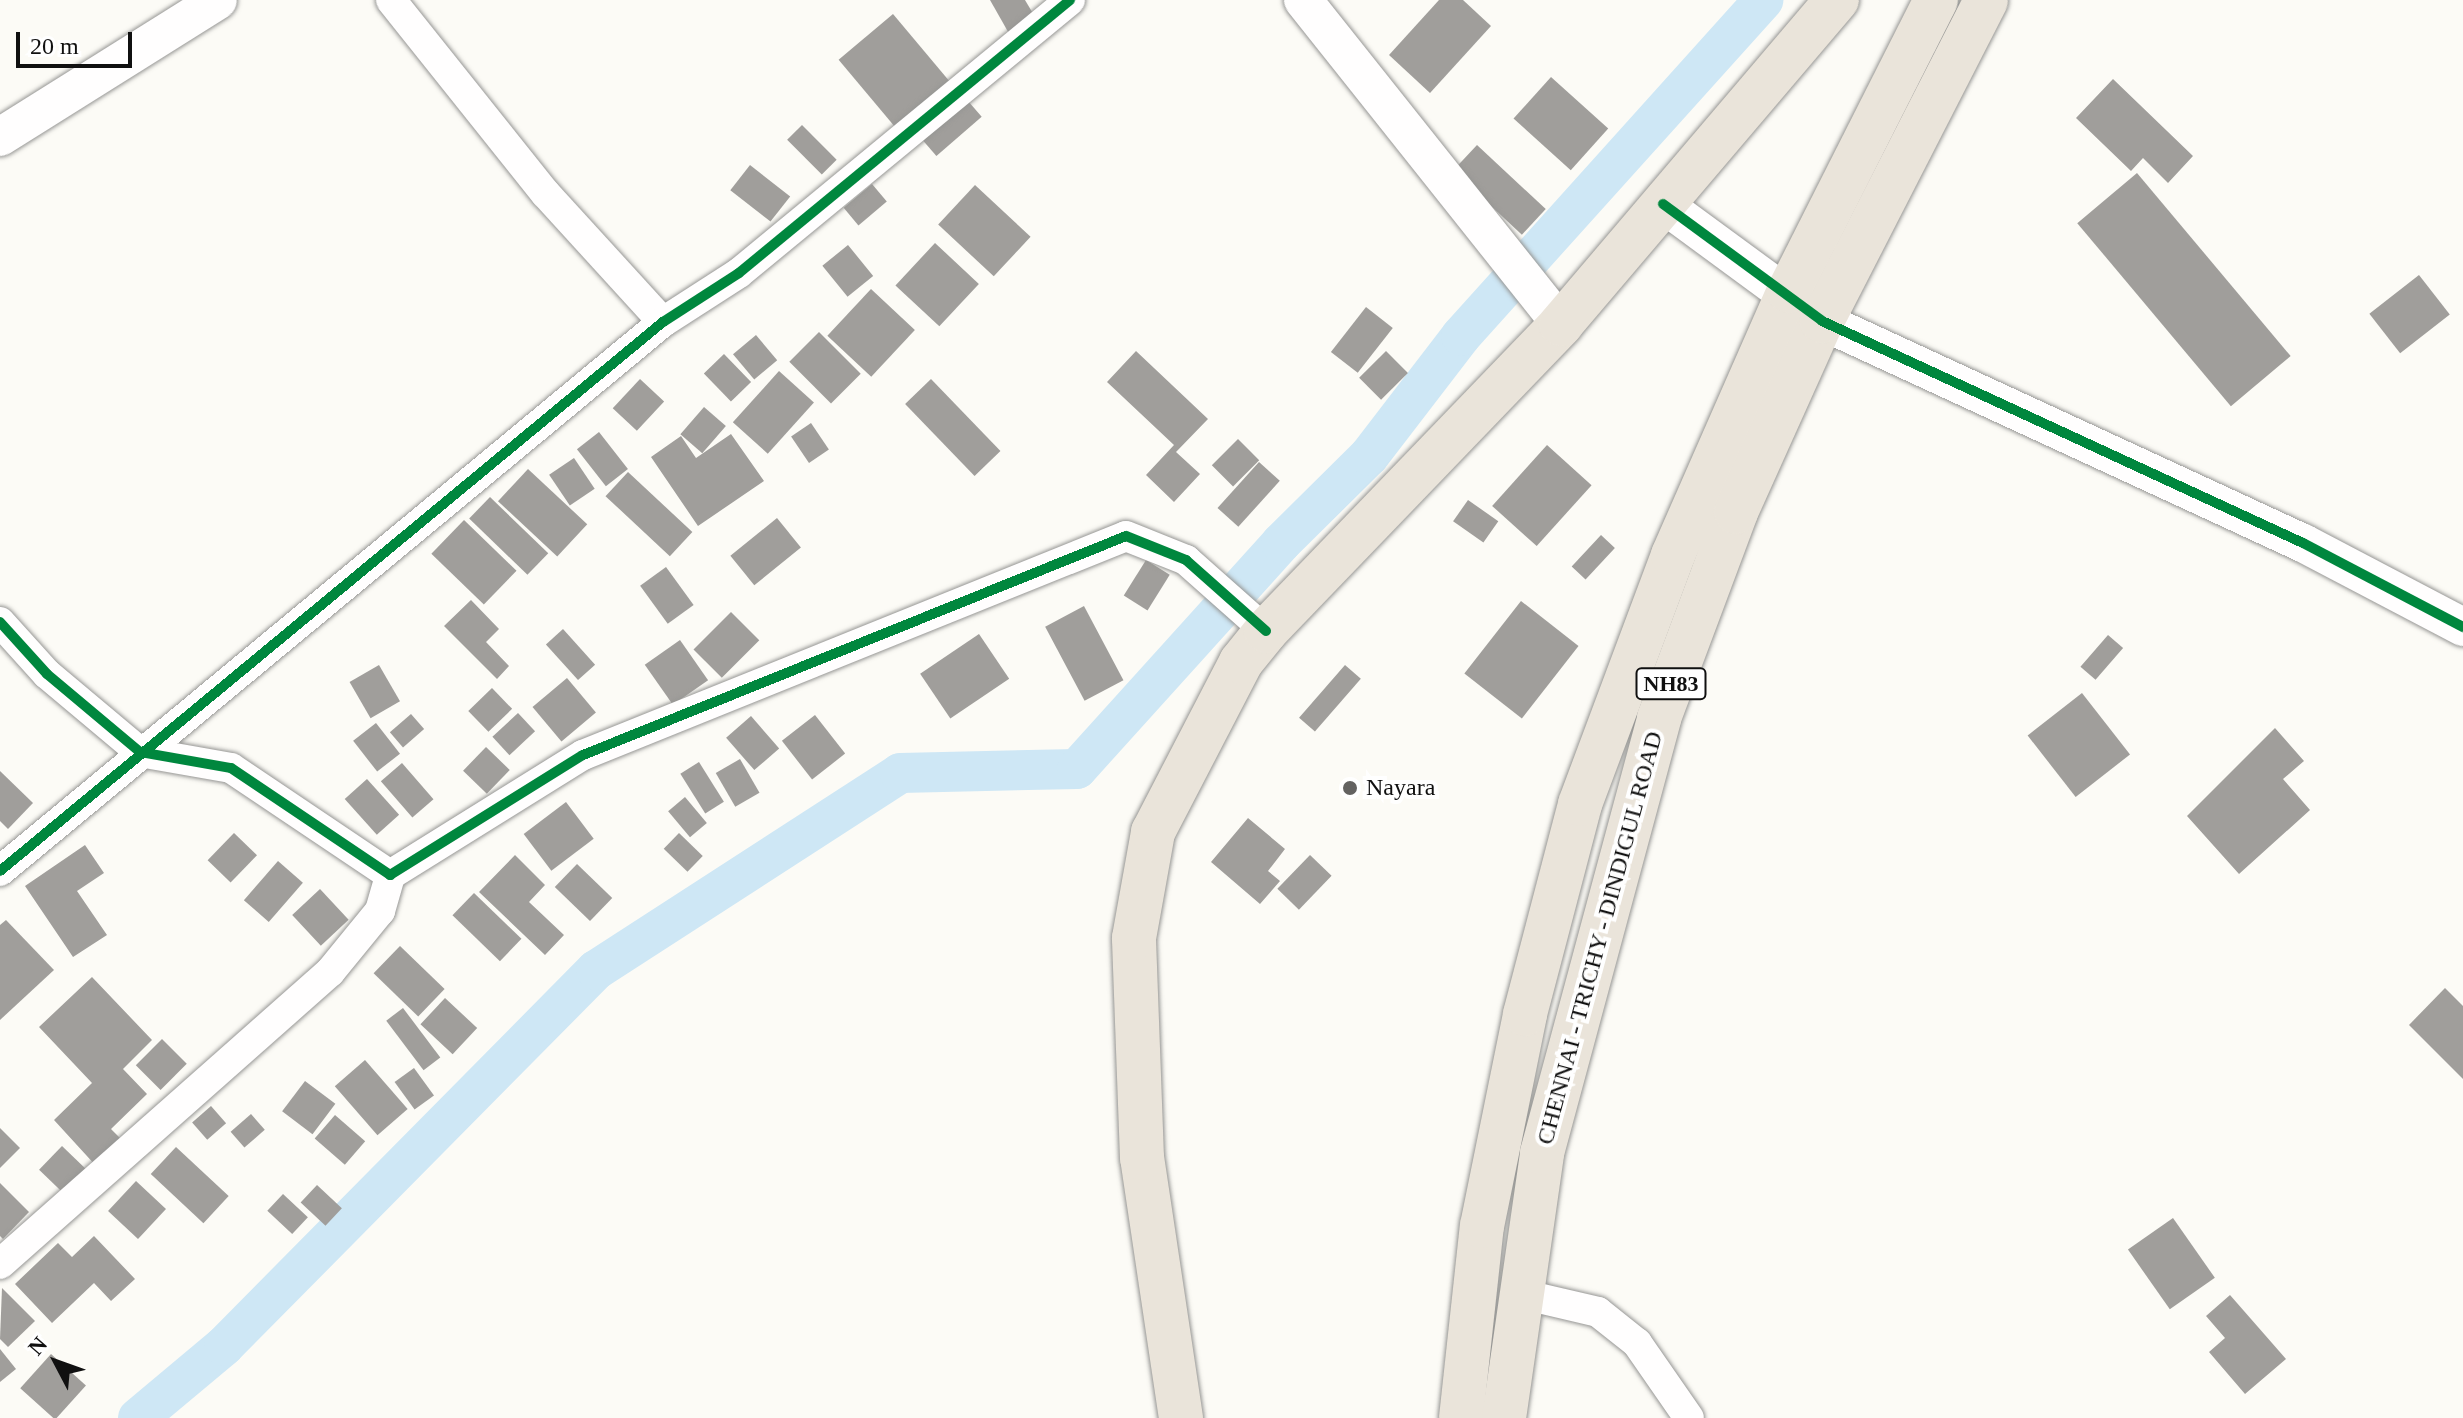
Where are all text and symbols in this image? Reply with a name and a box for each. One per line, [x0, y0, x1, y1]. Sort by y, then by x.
scale bar [20, 16, 136, 66]
text: 20 m [30, 33, 79, 59]
road number: NH83 [1635, 666, 1707, 702]
street label: CHENNAI - TRICHY - DINDIGUL ROAD [1531, 727, 1669, 1149]
place label: Nayara [1366, 774, 1435, 802]
marker: Nayara [1341, 779, 1359, 797]
north arrow [16, 1322, 96, 1402]
text: N [23, 1332, 52, 1360]

